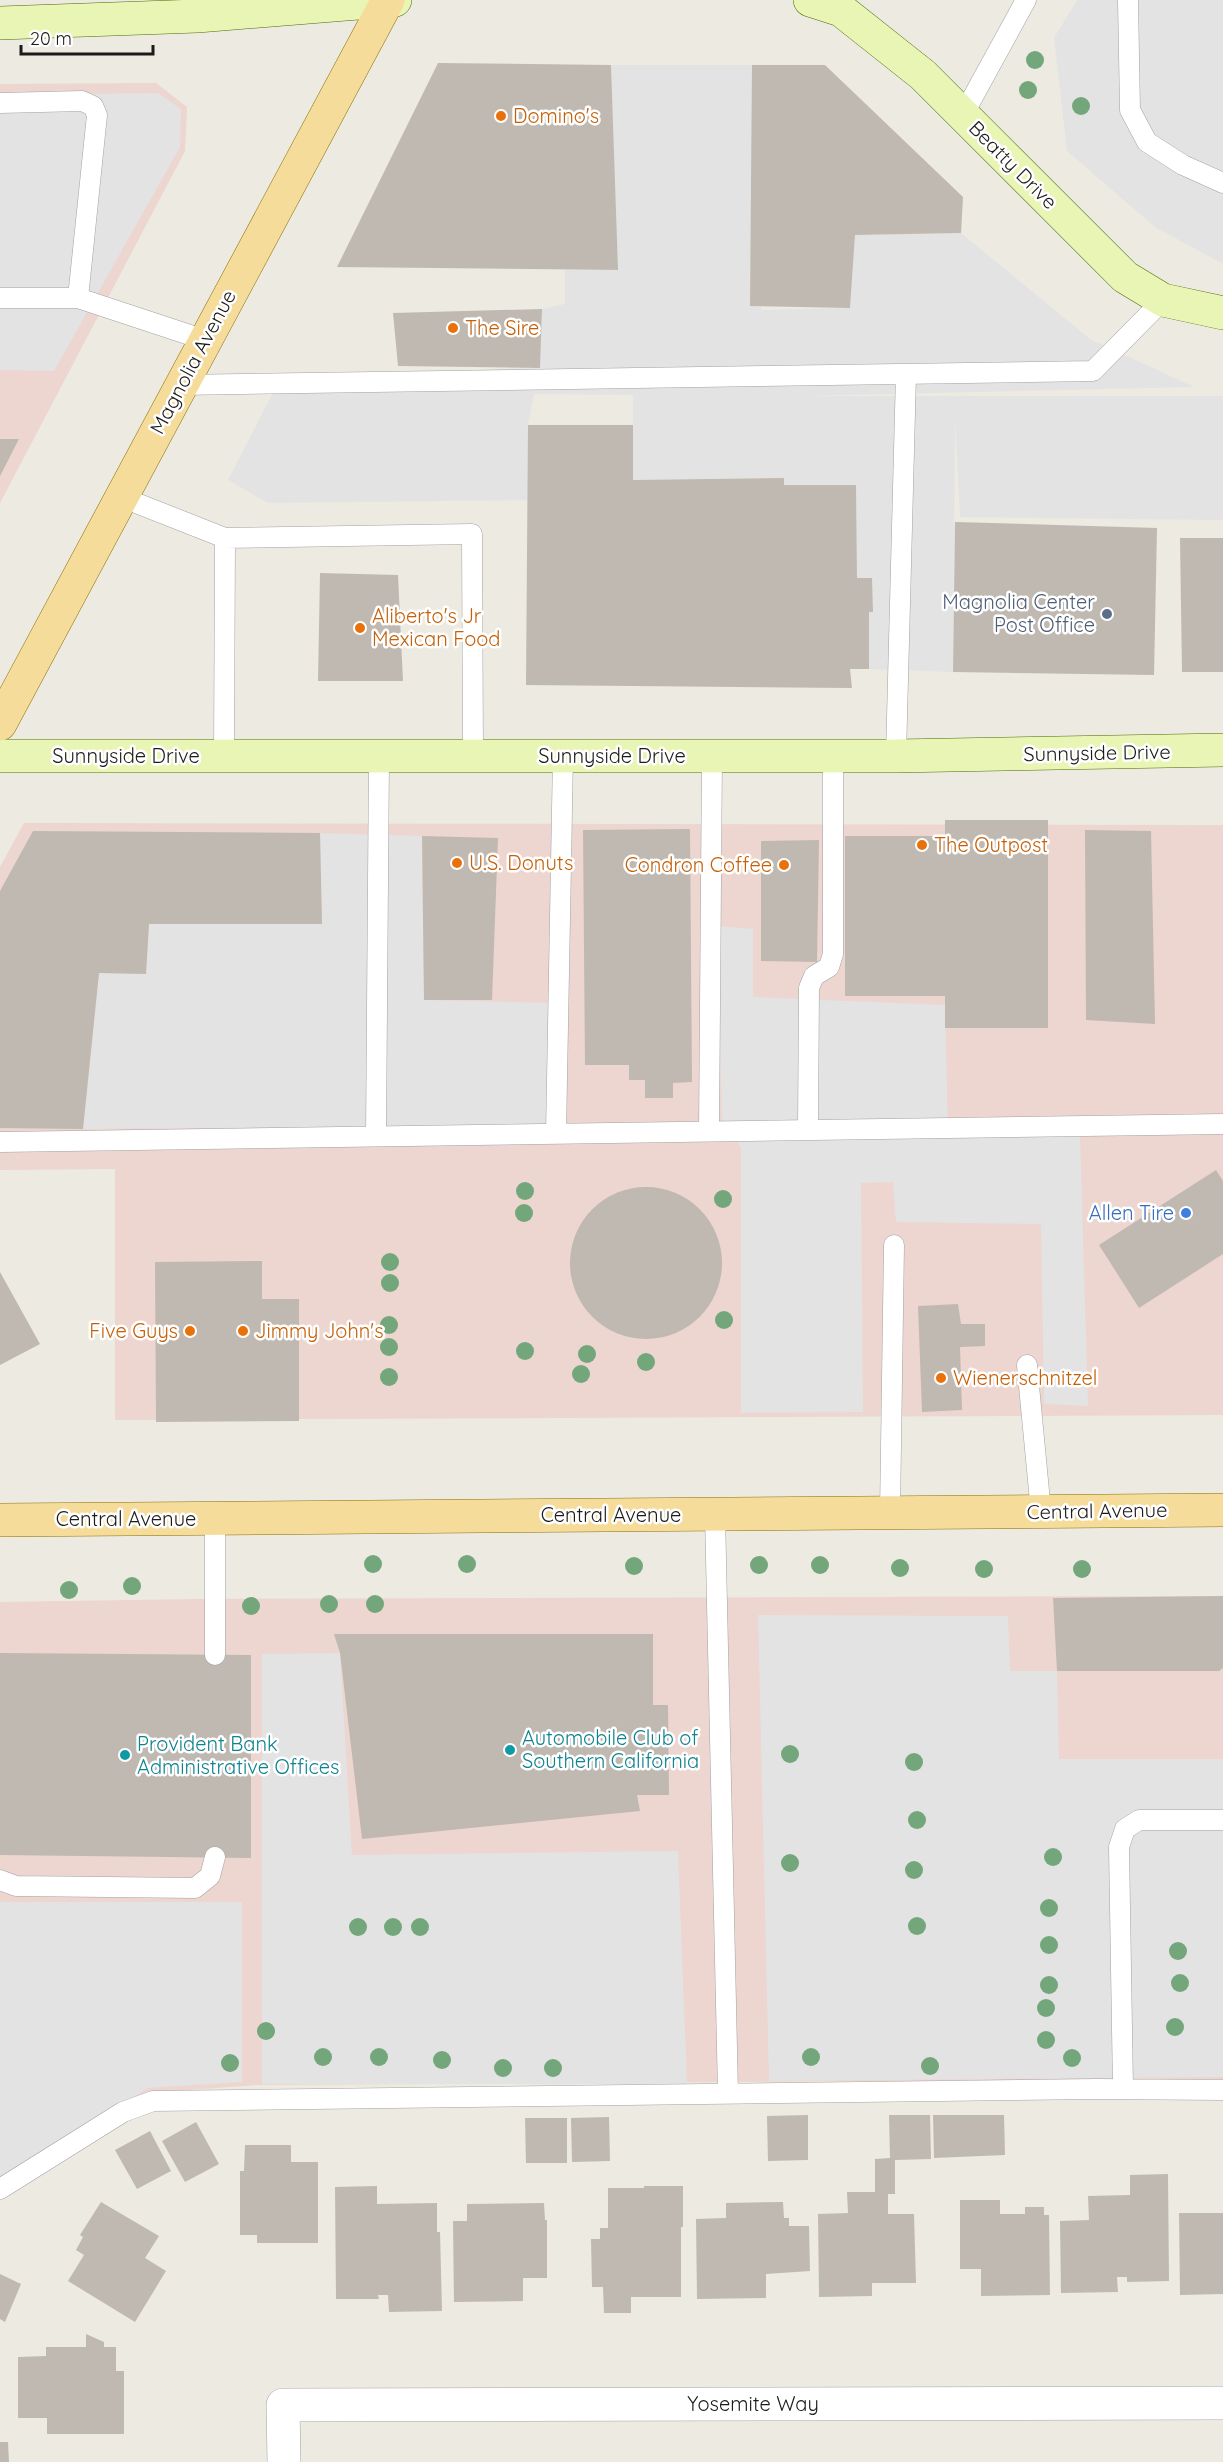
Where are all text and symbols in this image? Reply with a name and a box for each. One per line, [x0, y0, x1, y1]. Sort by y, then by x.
scale bar [21, 18, 153, 56]
text: 20 m [30, 27, 72, 50]
place label: Domino's [513, 103, 599, 128]
marker: Domino's [494, 109, 508, 123]
street label: Beatty Drive [964, 115, 1063, 214]
street label: Magnolia Avenue [144, 285, 241, 438]
place label: The Sire [465, 315, 539, 340]
marker: The Sire [446, 321, 460, 335]
place label: Magnolia Center Post Office [942, 589, 1095, 637]
place label: Aliberto's Jr Mexican Food [372, 603, 500, 651]
marker: Magnolia Center Post Office [1100, 607, 1114, 621]
marker: Aliberto's Jr Mexican Food [353, 621, 367, 635]
street label: Sunnyside Drive [1023, 739, 1171, 766]
street label: Sunnyside Drive [52, 743, 200, 768]
street label: Sunnyside Drive [538, 743, 686, 768]
place label: The Outpost [934, 832, 1048, 857]
marker: The Outpost [915, 838, 929, 852]
place label: U.S. Donuts [469, 850, 573, 875]
place label: Condron Coffee [625, 852, 772, 877]
marker: U.S. Donuts [450, 856, 464, 870]
marker: Condron Coffee [777, 858, 791, 872]
place label: Allen Tire [1089, 1200, 1174, 1225]
marker: Allen Tire [1179, 1206, 1193, 1220]
place label: Five Guys [89, 1318, 178, 1343]
place label: Jimmy John's [255, 1318, 384, 1343]
marker: Five Guys [183, 1324, 197, 1338]
marker: Jimmy John's [236, 1324, 250, 1338]
place label: Wienerschnitzel [953, 1365, 1097, 1390]
marker: Wienerschnitzel [934, 1371, 948, 1385]
street label: Central Avenue [1026, 1497, 1168, 1524]
street label: Central Avenue [541, 1502, 681, 1527]
street label: Central Avenue [56, 1506, 196, 1531]
place label: Automobile Club of Southern California [522, 1725, 699, 1773]
place label: Provident Bank Administrative Offices [137, 1731, 339, 1779]
marker: Automobile Club of Southern California [503, 1743, 517, 1757]
marker: Provident Bank Administrative Offices [118, 1748, 132, 1762]
street label: Yosemite Way [687, 2391, 819, 2416]

